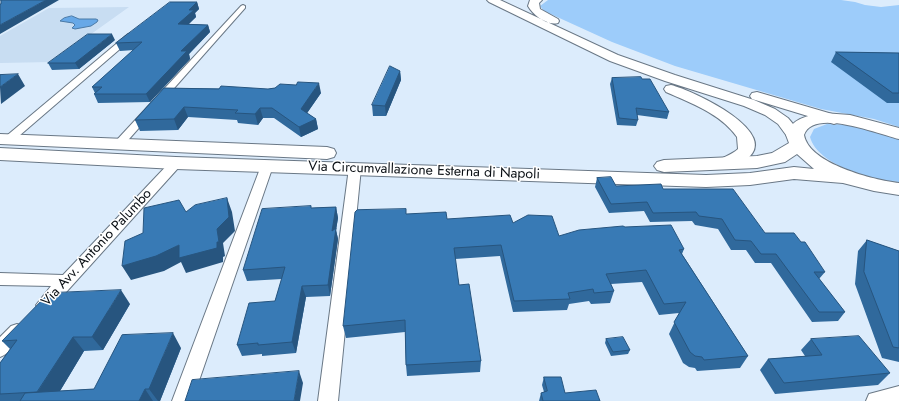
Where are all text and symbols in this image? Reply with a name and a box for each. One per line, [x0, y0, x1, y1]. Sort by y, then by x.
street label: Via Circumvallazione Esterna di Napoli [308, 159, 540, 183]
street label: Via Avv. Antonio Palumbo [38, 186, 156, 310]

